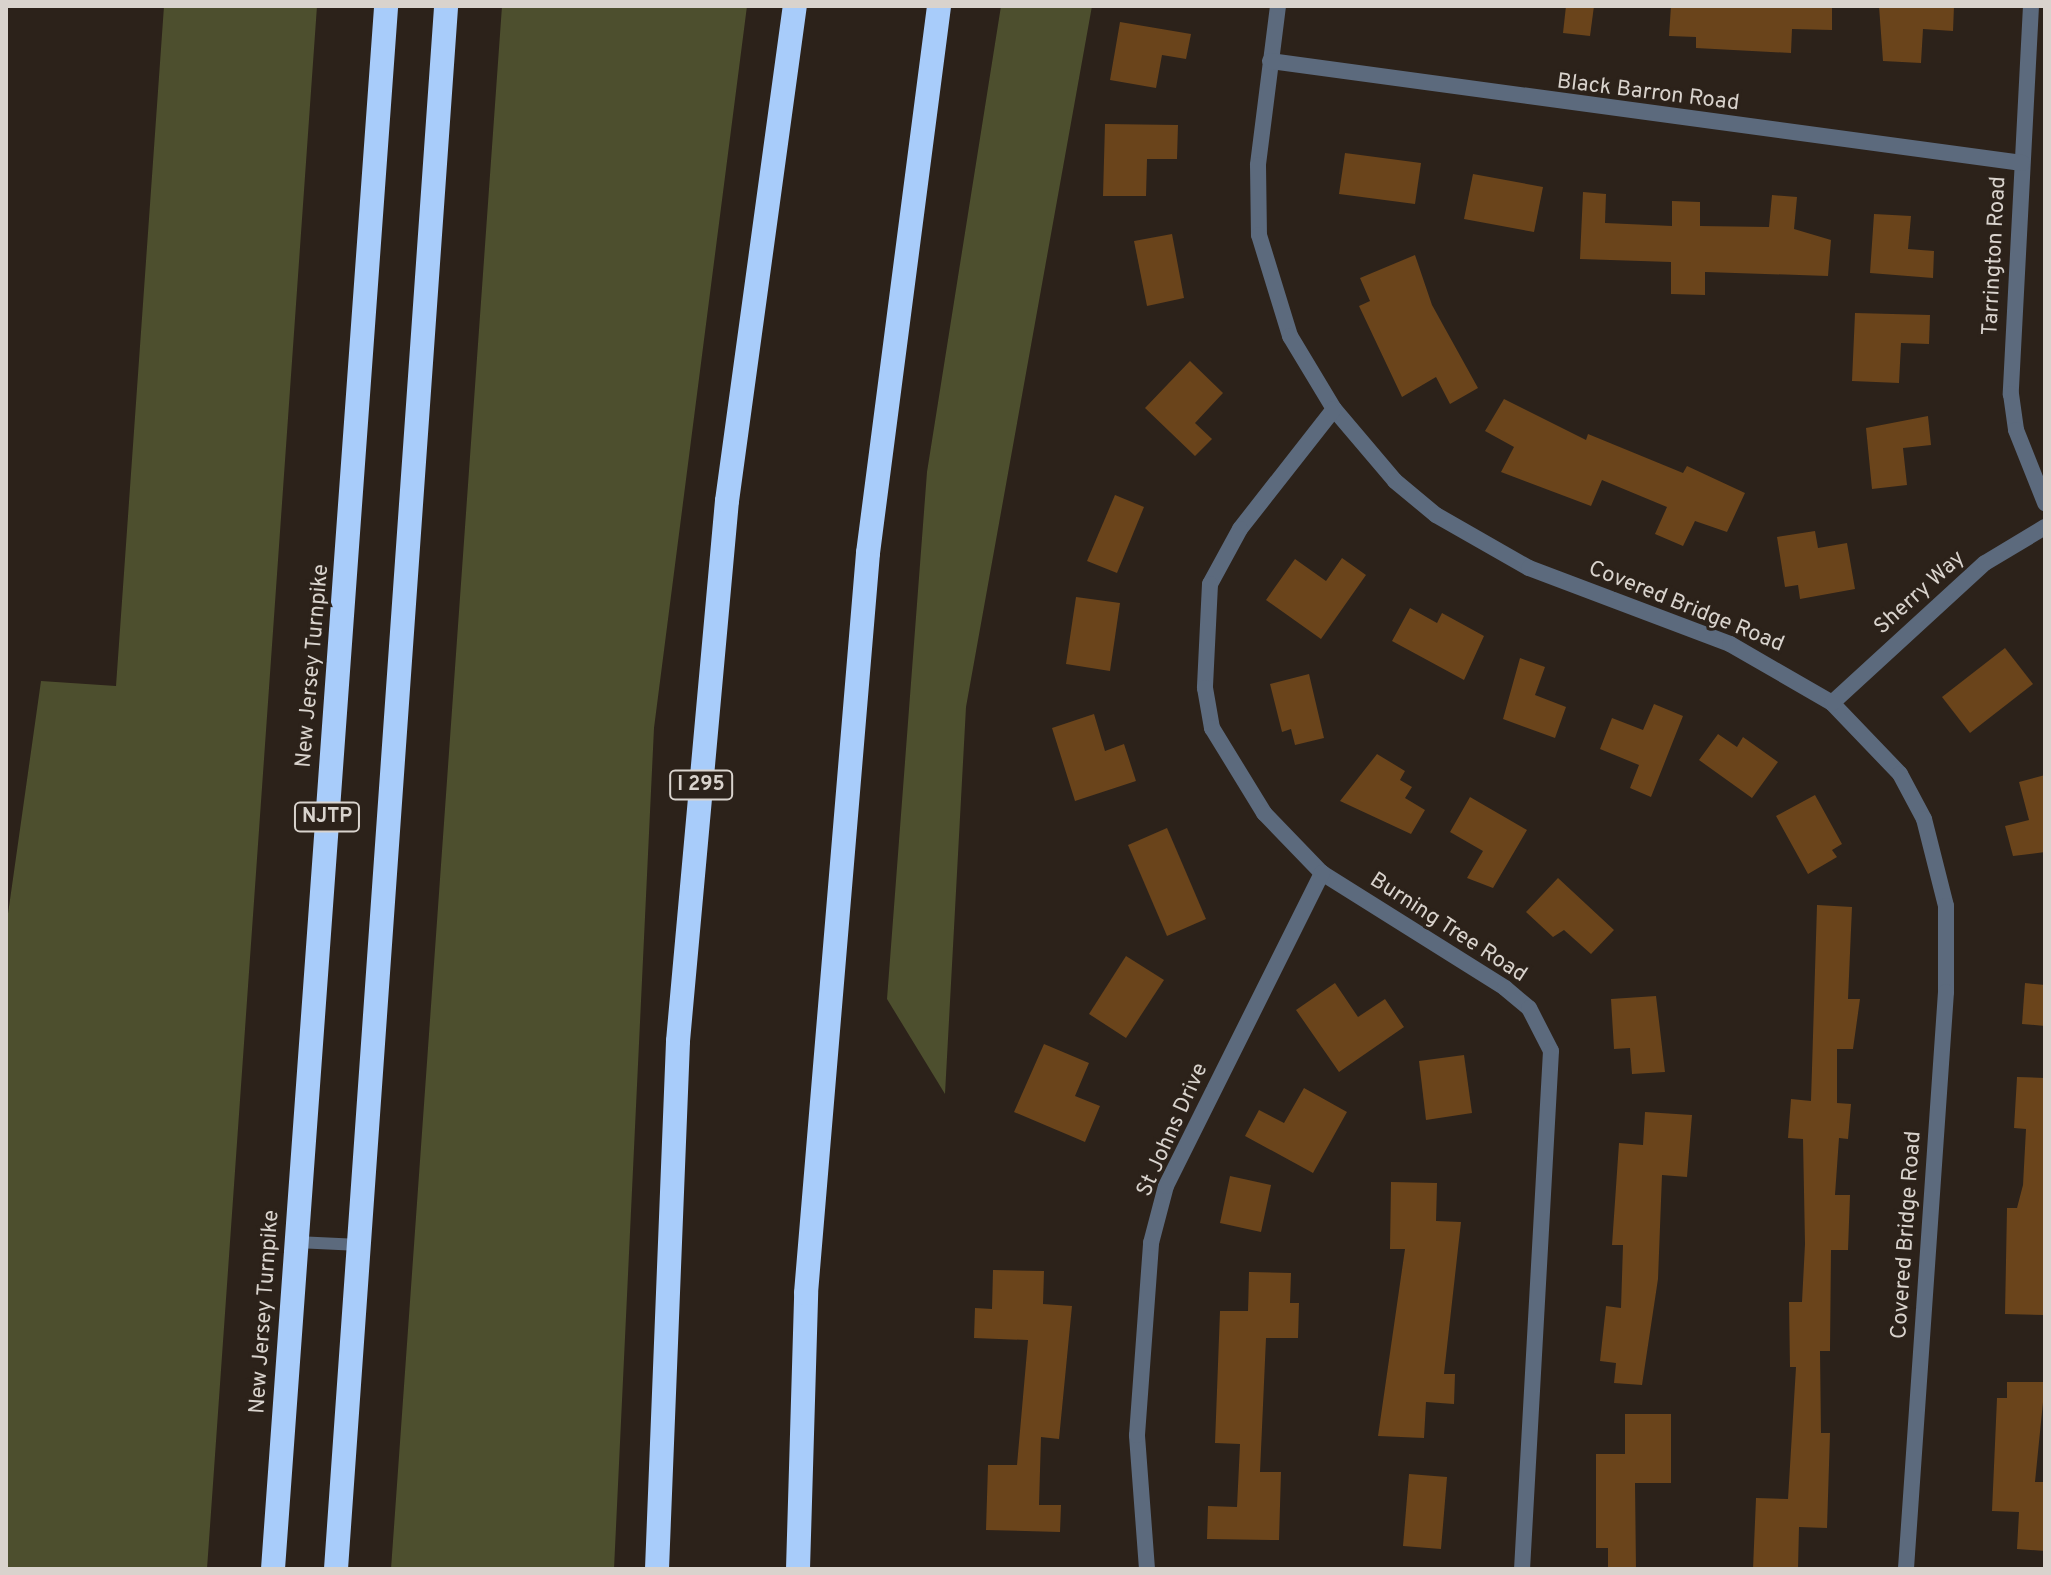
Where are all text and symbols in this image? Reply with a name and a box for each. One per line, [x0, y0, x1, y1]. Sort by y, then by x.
street label: Black Barron Road [1555, 69, 1741, 117]
street label: Tarrington Road [1978, 176, 2012, 336]
street label: Sherry Way [1869, 545, 1971, 641]
street label: Covered Bridge Road [1584, 556, 1788, 658]
street label: New Jersey Turnpike [291, 563, 335, 769]
road number: I 295 [669, 769, 733, 801]
road number: NJTP [293, 801, 361, 833]
street label: Burning Tree Road [1364, 867, 1532, 989]
street label: St Johns Drive [1132, 1059, 1214, 1201]
street label: Covered Bridge Road [1887, 1130, 1927, 1340]
street label: New Jersey Turnpike [245, 1209, 285, 1415]

